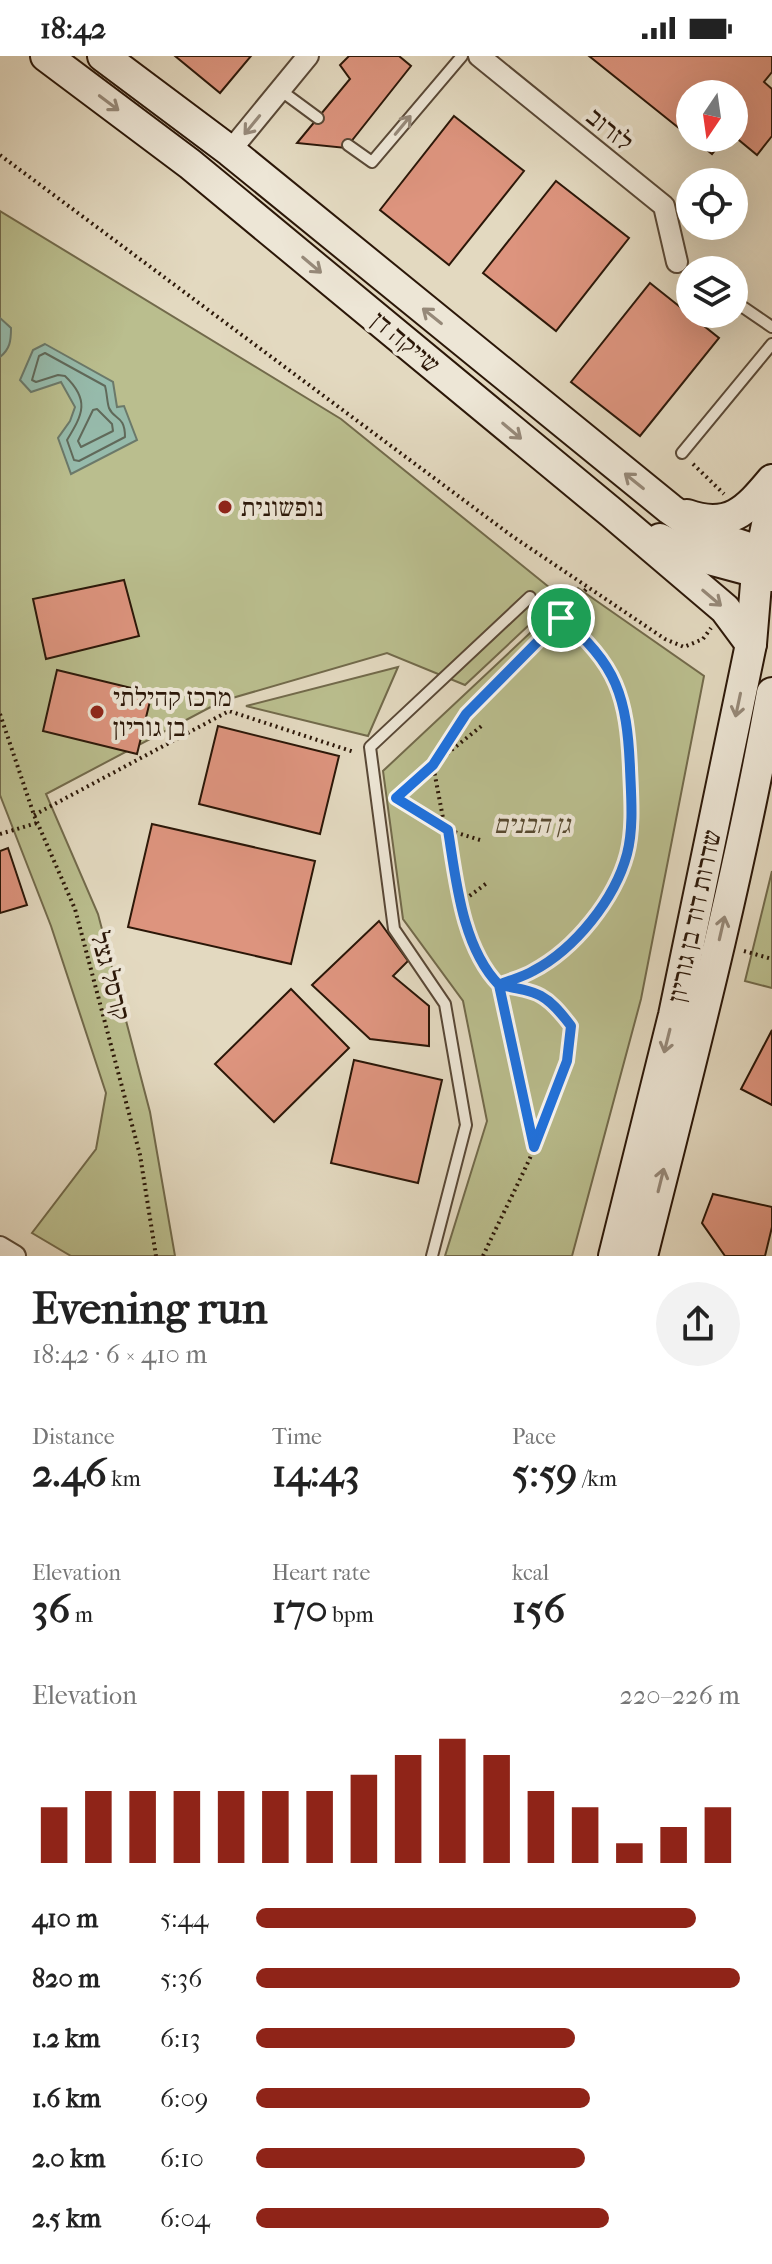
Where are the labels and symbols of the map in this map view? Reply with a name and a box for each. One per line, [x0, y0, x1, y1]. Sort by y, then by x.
north arrow [676, 80, 748, 152]
one-way arrow [98, 94, 119, 111]
street label: לזרוב [580, 101, 639, 158]
one-way arrow [243, 115, 261, 136]
one-way arrow [394, 116, 412, 136]
one-way arrow [301, 256, 322, 274]
street label: שייקה דן [365, 305, 446, 380]
one-way arrow [423, 307, 443, 325]
one-way arrow [502, 421, 523, 439]
one-way arrow [624, 472, 645, 489]
place label: נופשונית [241, 492, 323, 523]
marker: נופשונית [216, 498, 234, 516]
pin [527, 584, 595, 652]
one-way arrow [701, 589, 721, 607]
place label: מרכז קהילתי בן גוריון [113, 682, 232, 743]
one-way arrow [730, 691, 745, 717]
marker: מרכז קהילתי בן גוריון [88, 703, 106, 721]
park label: גן הבנים [494, 809, 571, 840]
street label: שדרות דוד בן גוריון [661, 827, 728, 1005]
one-way arrow [715, 915, 730, 941]
street label: קרסל גצל [84, 928, 137, 1024]
one-way arrow [659, 1028, 674, 1054]
one-way arrow [654, 1168, 669, 1194]

